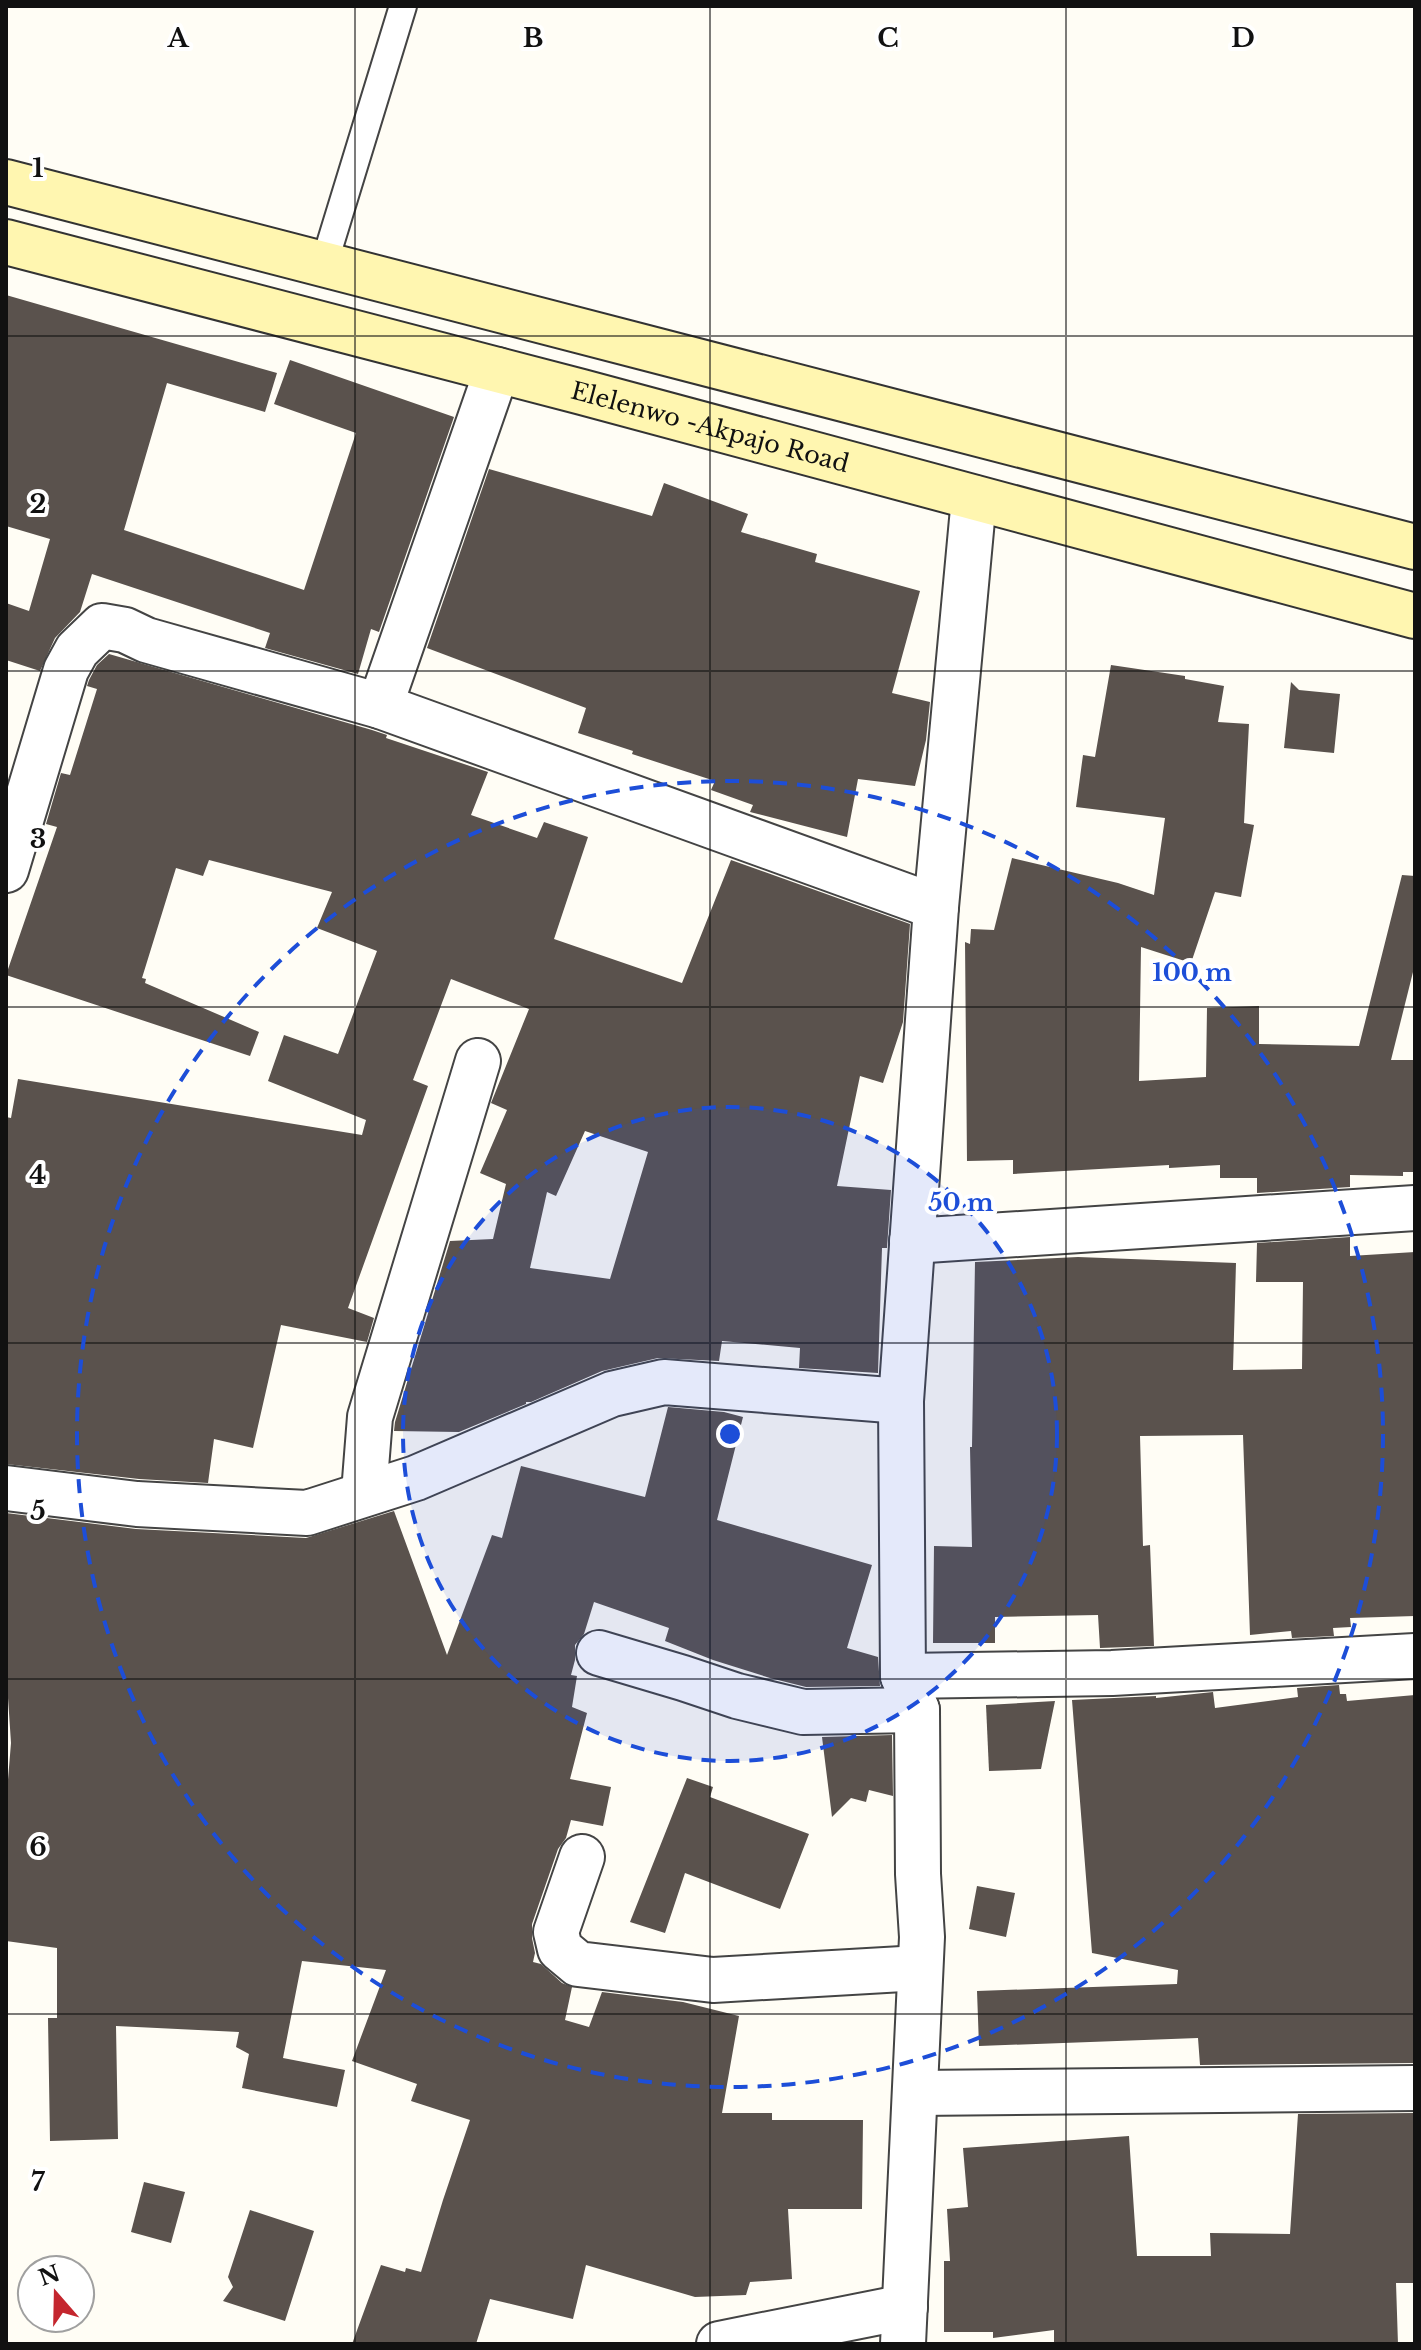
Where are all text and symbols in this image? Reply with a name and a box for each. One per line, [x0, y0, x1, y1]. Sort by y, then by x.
text: A [166, 22, 189, 54]
text: B [523, 22, 543, 54]
text: C [877, 22, 899, 54]
text: D [1231, 22, 1255, 54]
text: 1 [32, 152, 44, 184]
street label: Elelenwo -Akpajo Road [568, 375, 852, 478]
text: 2 [30, 488, 46, 520]
text: 3 [30, 823, 46, 855]
text: 100 m [1152, 958, 1232, 987]
text: 4 [29, 1159, 47, 1191]
text: 50 m [928, 1188, 994, 1217]
centre of rings [716, 1420, 744, 1448]
text: 5 [30, 1495, 46, 1527]
text: 6 [29, 1831, 47, 1863]
text: 7 [31, 2166, 45, 2198]
north arrow [16, 2254, 96, 2334]
text: N [35, 2259, 64, 2292]

